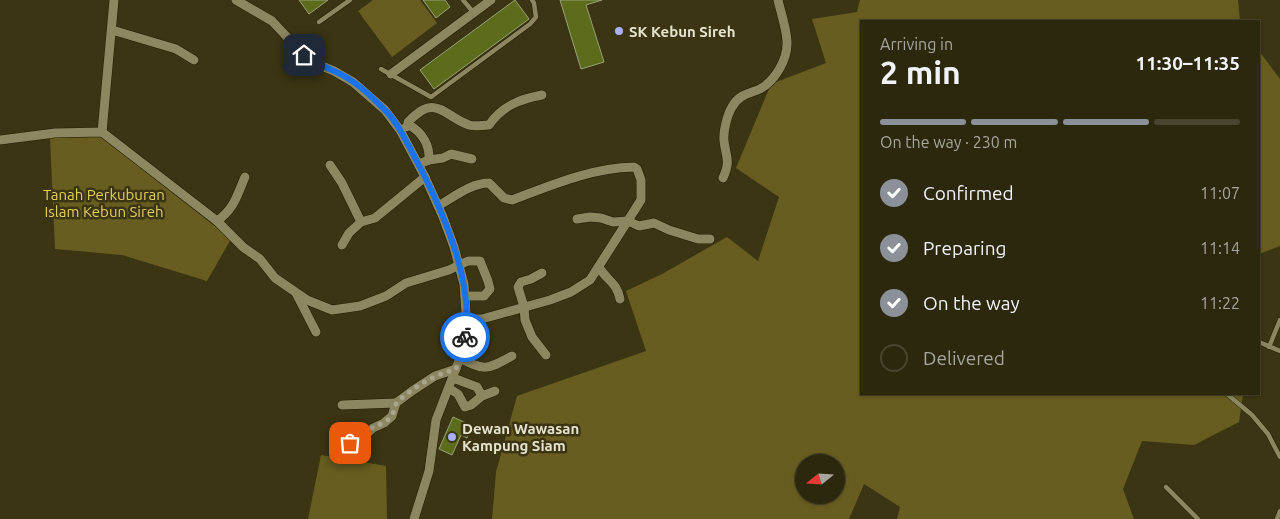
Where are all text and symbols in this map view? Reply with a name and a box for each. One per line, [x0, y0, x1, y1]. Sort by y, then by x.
place label: SK Kebun Sireh [629, 23, 735, 40]
marker: SK Kebun Sireh [613, 25, 625, 37]
pin [283, 34, 325, 76]
text: Arriving in [880, 35, 953, 53]
icon: home [290, 41, 318, 69]
text: 11:30–11:35 [1135, 52, 1240, 74]
text: 2 min [880, 54, 961, 90]
text: On the way · 230 m [880, 133, 1017, 151]
icon: check [880, 179, 908, 207]
text: Confirmed [923, 182, 1014, 204]
text: 11:07 [1200, 184, 1240, 202]
park label: Tanah Perkuburan Islam Kebun Sireh [43, 186, 165, 220]
icon: check [880, 234, 908, 262]
text: Preparing [923, 237, 1007, 259]
text: 11:14 [1200, 239, 1240, 257]
icon: check [880, 289, 908, 317]
text: On the way [923, 292, 1020, 314]
text: 11:22 [1200, 294, 1240, 312]
courier [440, 312, 490, 362]
icon: bike [451, 323, 479, 351]
text: Delivered [923, 347, 1005, 369]
place label: Dewan Wawasan Kampung Siam [462, 420, 579, 454]
pin [329, 422, 371, 464]
icon: bag [336, 429, 364, 457]
marker: Dewan Wawasan Kampung Siam [446, 431, 458, 443]
north arrow [795, 454, 845, 504]
map controls [795, 454, 845, 504]

